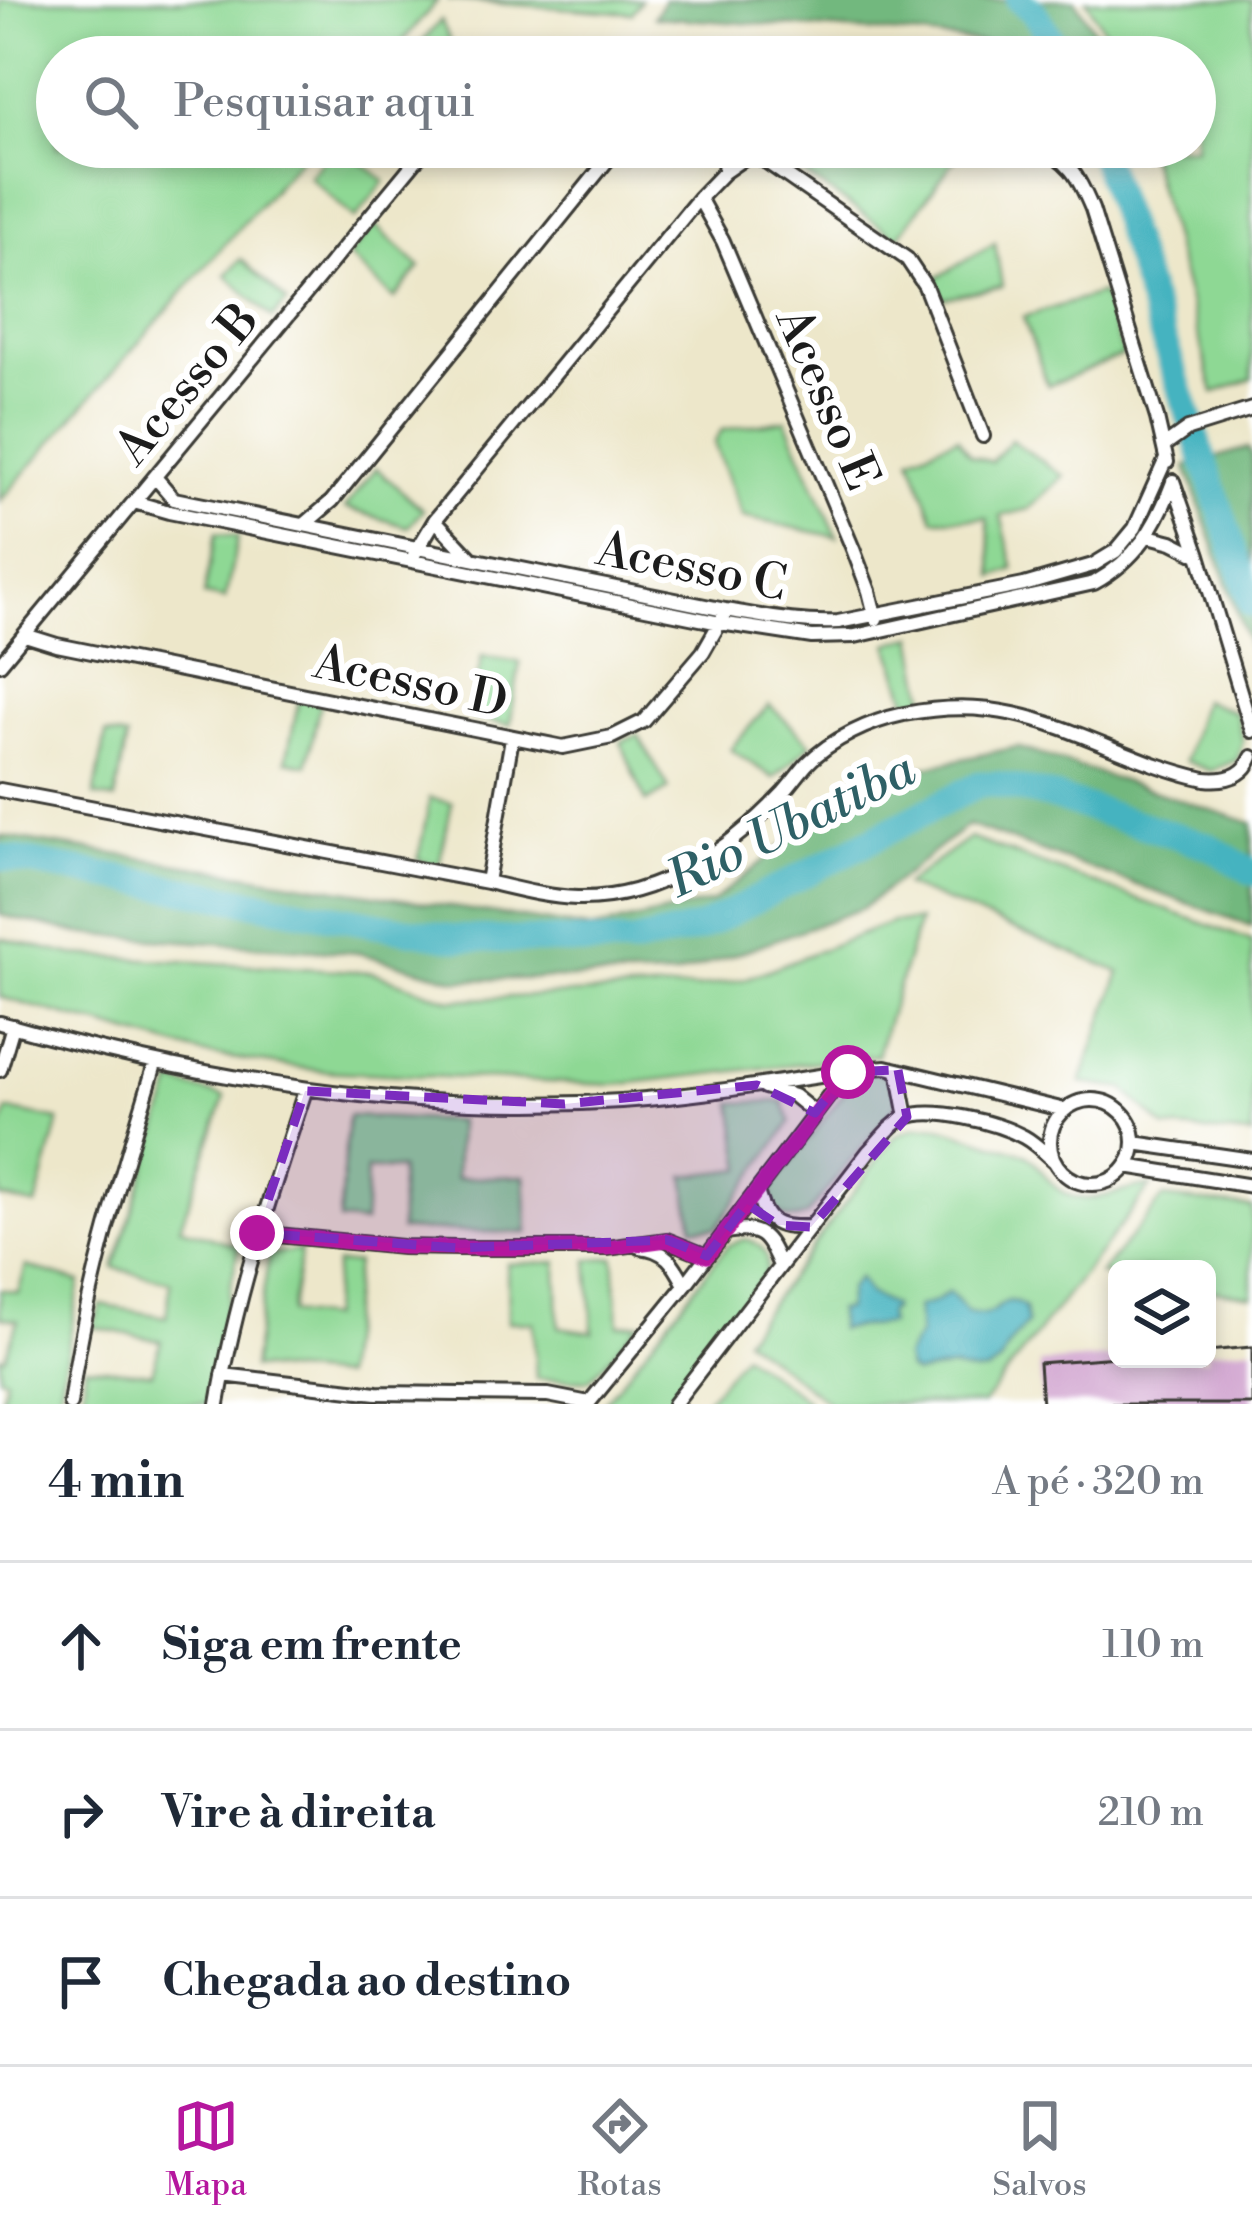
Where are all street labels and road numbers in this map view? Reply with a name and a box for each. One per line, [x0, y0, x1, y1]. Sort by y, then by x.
street label: Acesso B [103, 292, 273, 479]
street label: Acesso E [761, 298, 891, 499]
street label: Acesso C [591, 520, 791, 616]
street label: Acesso D [307, 633, 513, 733]

